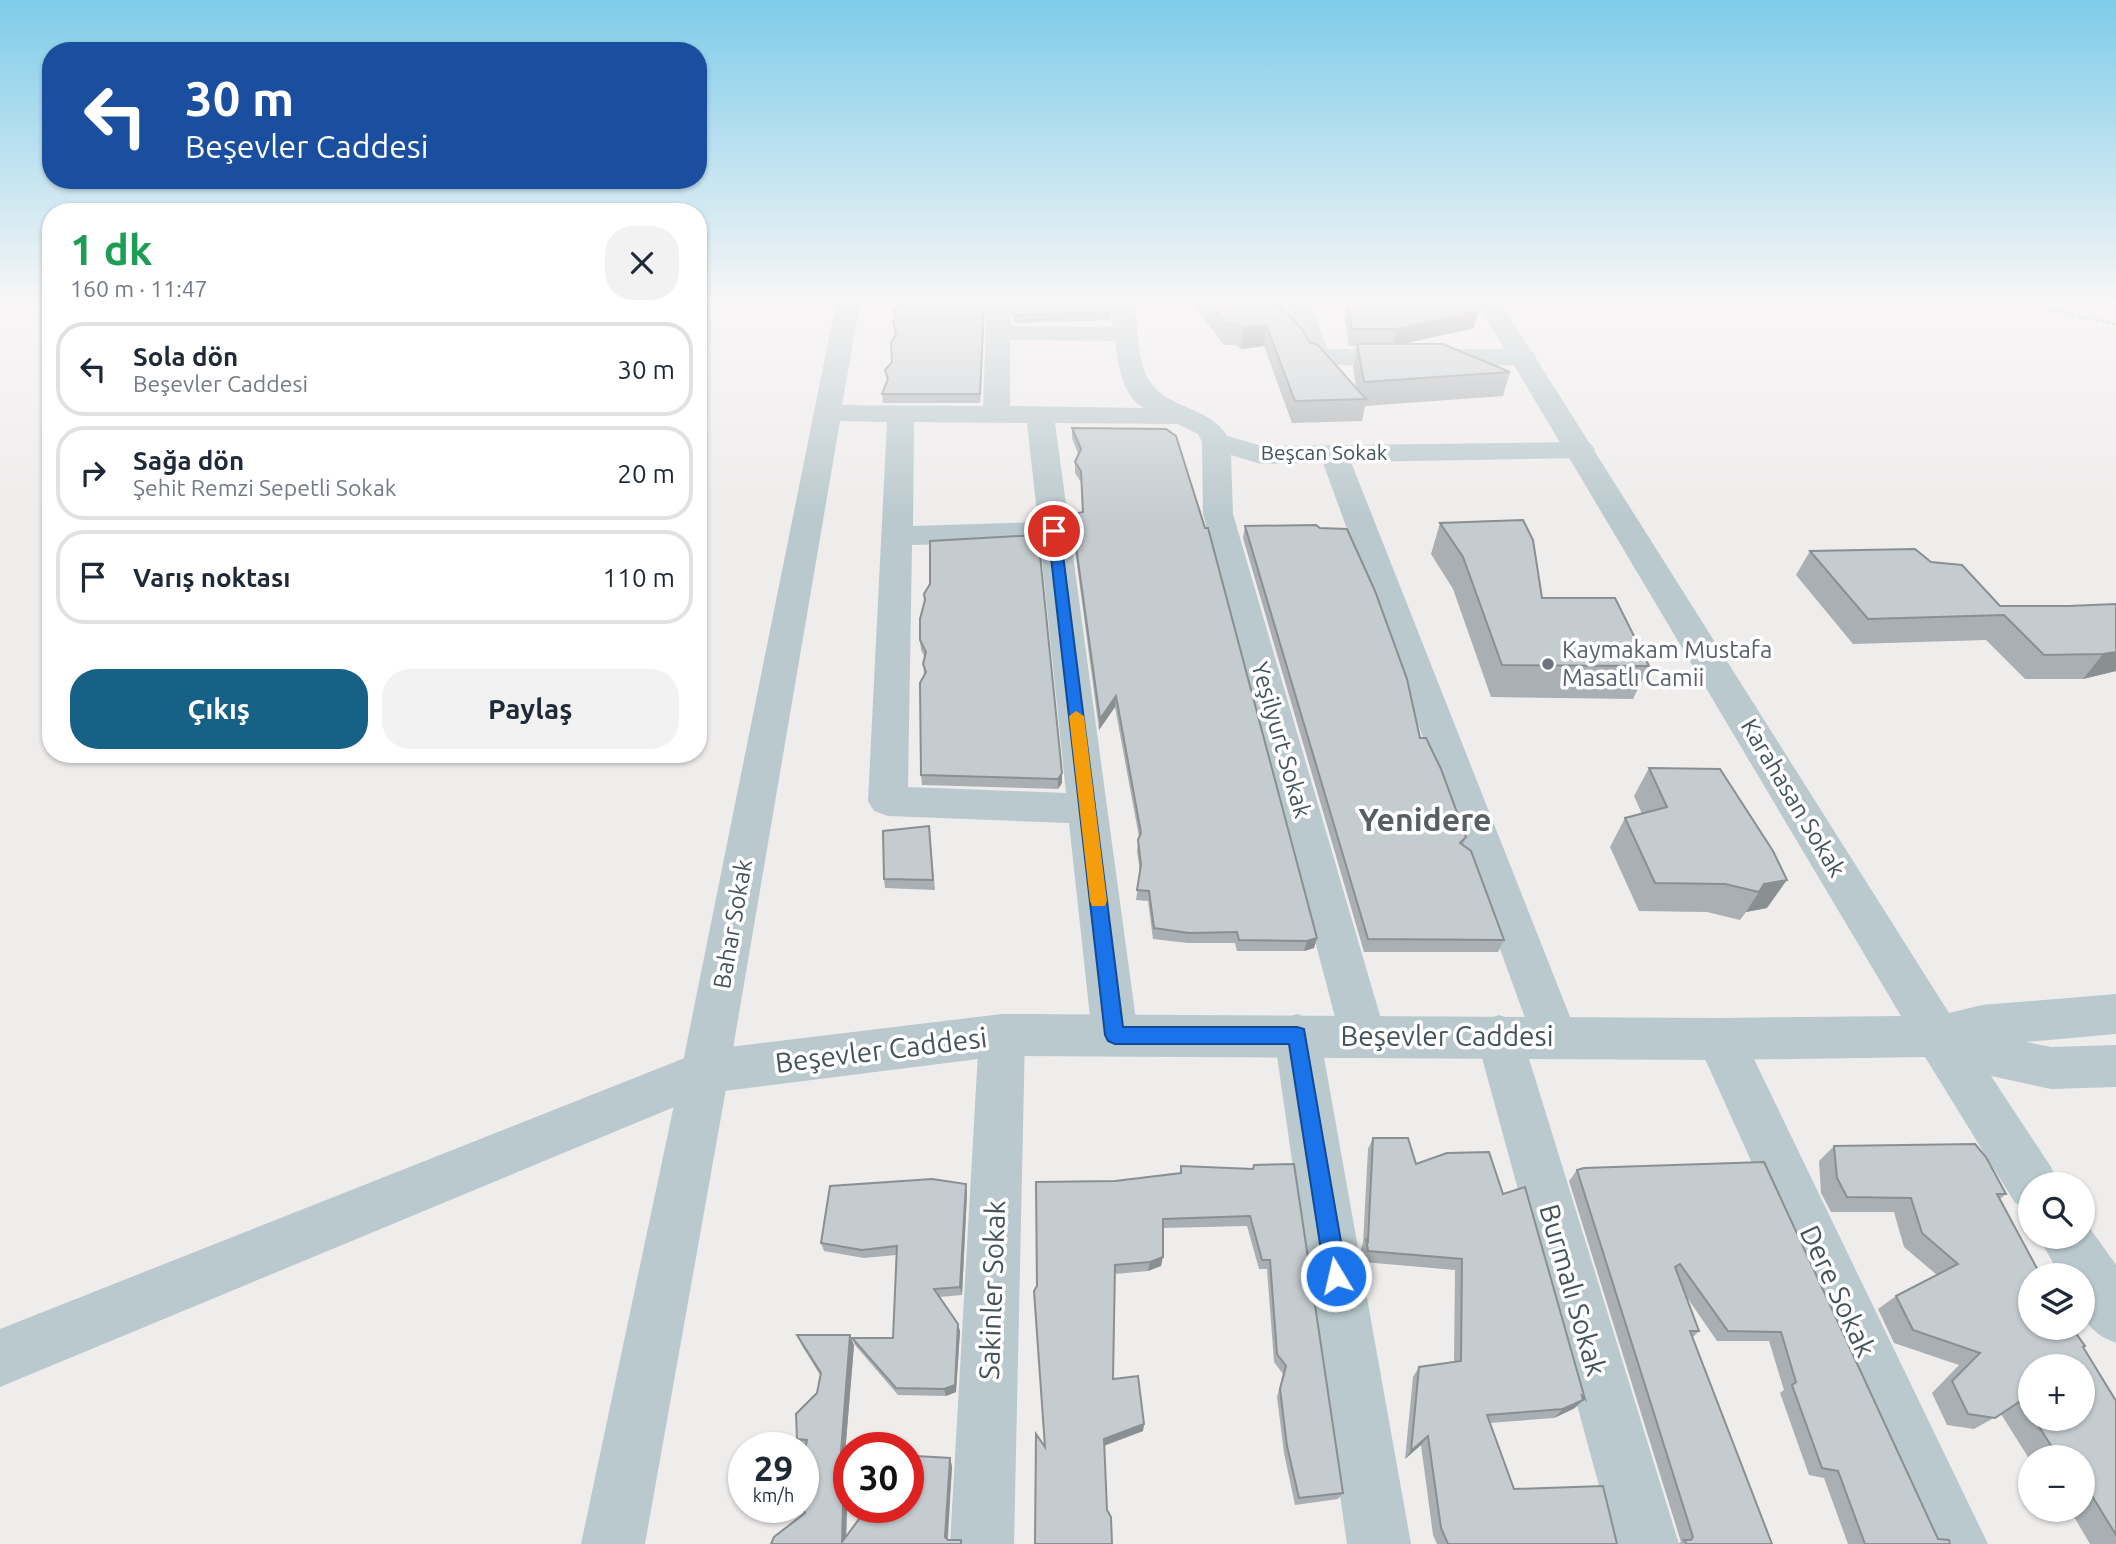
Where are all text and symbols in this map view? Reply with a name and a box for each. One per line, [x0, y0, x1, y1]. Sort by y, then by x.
icon: left [70, 70, 161, 161]
text: 30 m [185, 70, 294, 125]
text: Beşevler Caddesi [185, 128, 429, 164]
text: 1 dk [70, 226, 152, 273]
button: close [605, 226, 679, 300]
text: 160 m · 11:47 [70, 276, 208, 301]
text: Sola dön [133, 342, 238, 371]
icon: left [74, 350, 112, 388]
text: 30 m [617, 355, 675, 384]
text: Beşevler Caddesi [133, 371, 308, 396]
street label: Beşcan Sokak [1261, 440, 1388, 464]
text: Sağa dön [133, 446, 244, 475]
icon: right [74, 454, 112, 492]
text: 20 m [617, 459, 675, 488]
text: Şehit Remzi Sepetli Sokak [133, 475, 396, 500]
pin [1024, 501, 1084, 561]
icon: arrive [1035, 512, 1073, 550]
icon: arrive [74, 558, 112, 596]
text: Varış noktası [133, 563, 290, 592]
text: 110 m [603, 563, 675, 592]
place label: Kaymakam Mustafa Masatlı Camii [1562, 636, 1772, 691]
marker: Kaymakam Mustafa Masatlı Camii [1540, 656, 1556, 672]
street label: Yeşilyurt Sokak [1246, 659, 1317, 821]
button: Çıkış [70, 669, 368, 749]
button: Paylaş [382, 669, 679, 749]
street label: Karahasan Sokak [1736, 714, 1851, 882]
district label: Yenidere [1358, 801, 1492, 837]
street label: Bahar Sokak [708, 857, 757, 991]
street label: Beşevler Caddesi [1340, 1020, 1554, 1051]
street label: Beşevler Caddesi [773, 1021, 989, 1078]
map controls [2018, 1172, 2095, 1522]
button: search [2018, 1172, 2095, 1249]
street label: Sakinler Sokak [973, 1200, 1010, 1380]
street label: Burmalı Sokak [1534, 1200, 1613, 1379]
street label: Dere Sokak [1795, 1220, 1882, 1361]
position arrow [1299, 1239, 1373, 1313]
button: layers [2018, 1263, 2095, 1340]
button: + [2018, 1354, 2095, 1431]
speed limit sign: 30 [833, 1432, 924, 1523]
button: − [2018, 1445, 2095, 1522]
text: 29 [754, 1448, 793, 1488]
text: km/h [753, 1485, 794, 1505]

